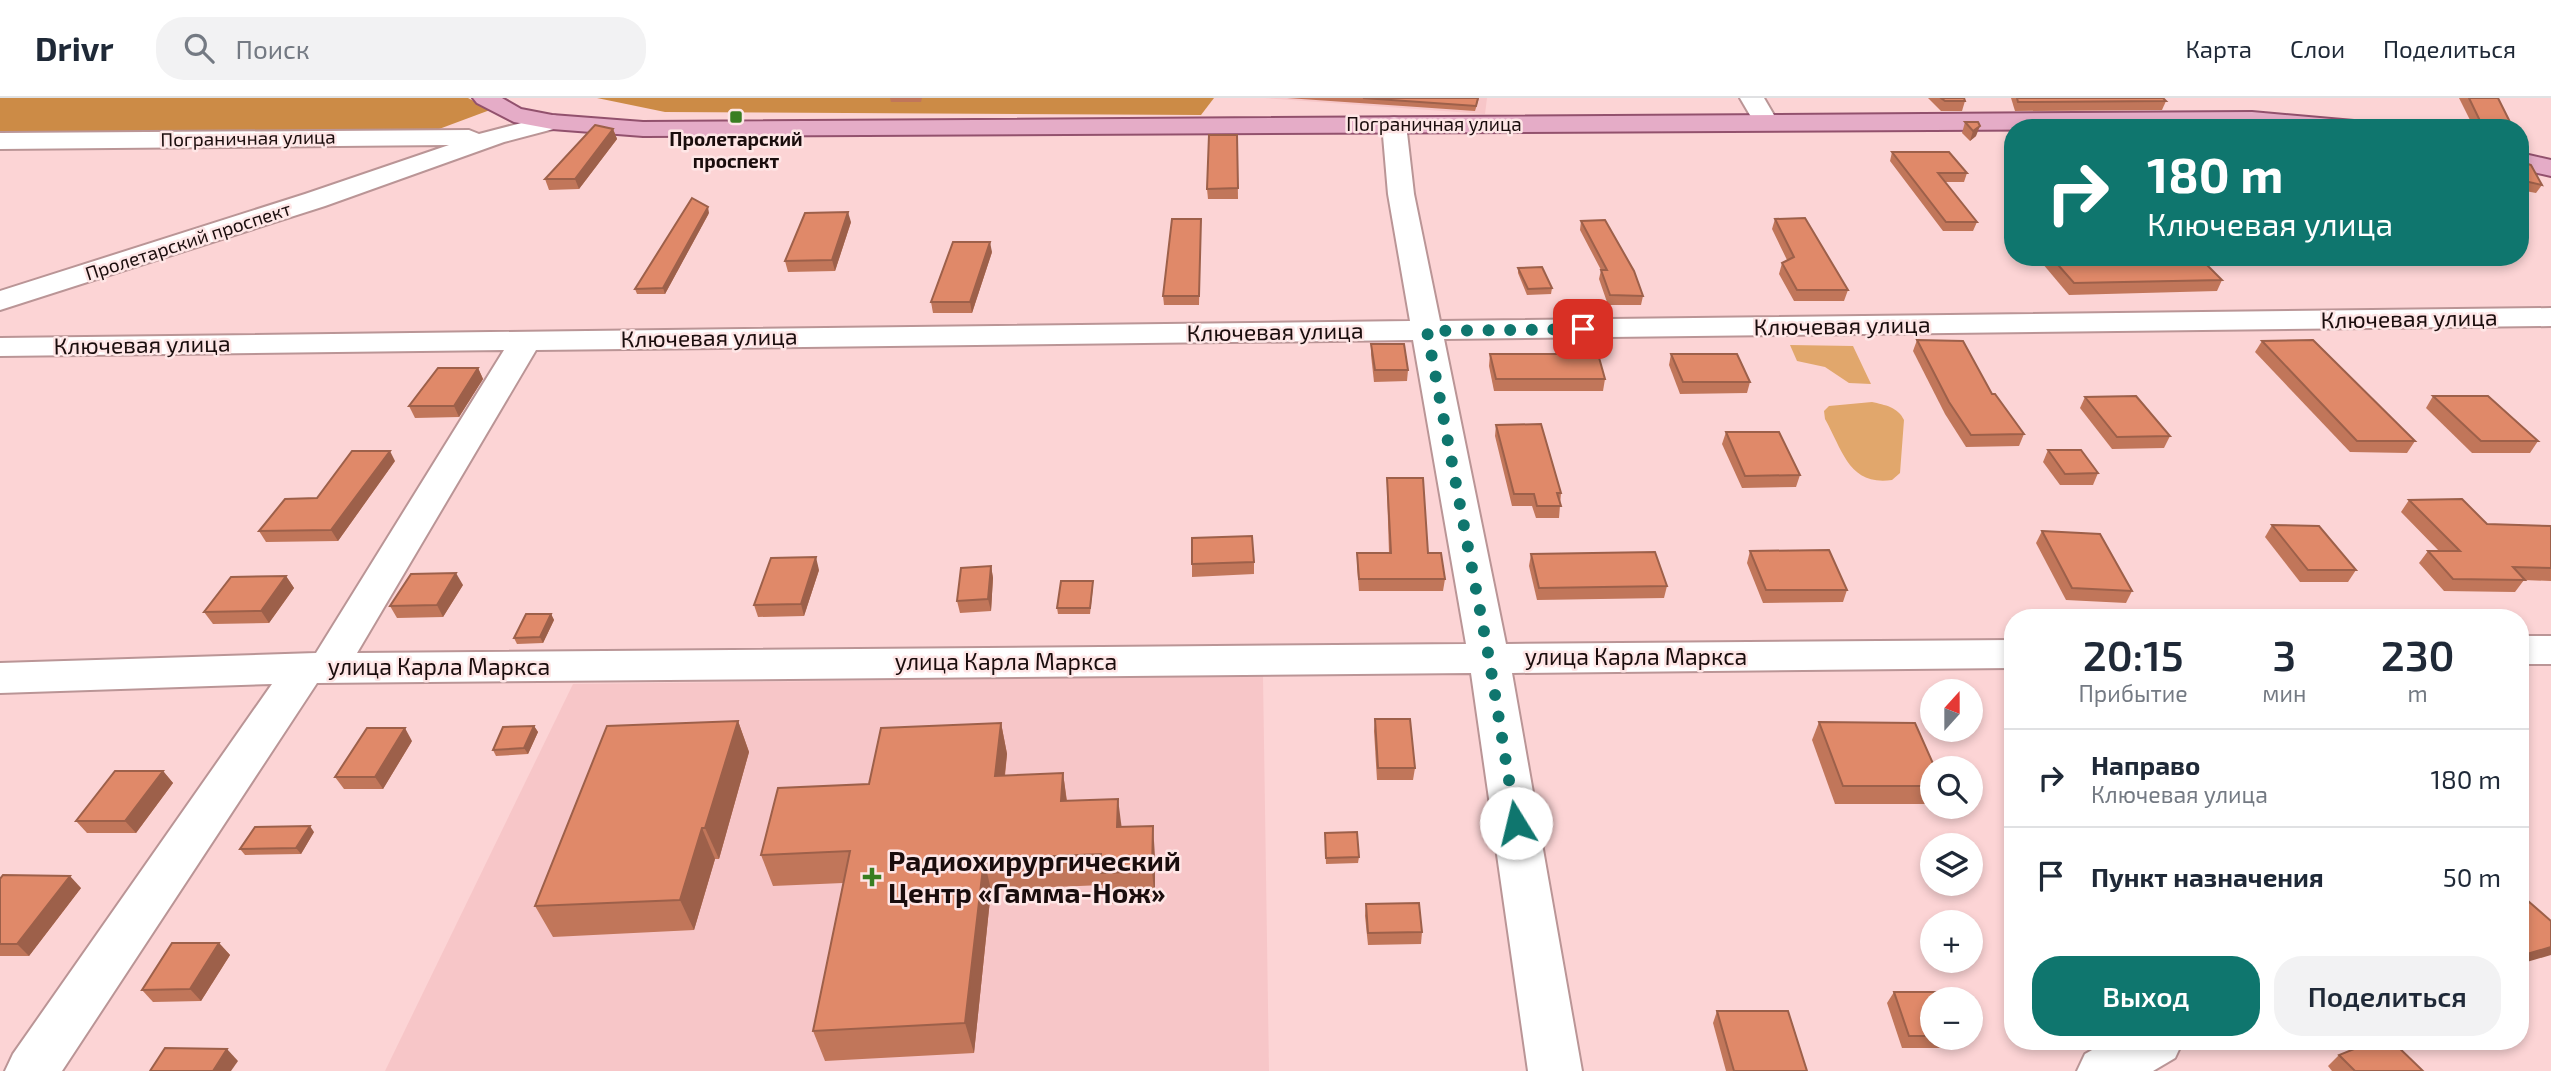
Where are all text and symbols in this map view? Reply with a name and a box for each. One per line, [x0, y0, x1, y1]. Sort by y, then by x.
search box [156, 17, 646, 80]
text: Drivr [35, 28, 114, 68]
icon: search [180, 29, 218, 67]
text: Поиск [236, 33, 310, 64]
text: Карта [2185, 34, 2252, 63]
text: Слои [2290, 34, 2345, 63]
text: Поделиться [2383, 34, 2516, 63]
marker: Пролетарский проспект [728, 109, 744, 125]
street label: Пограничная улица [1346, 112, 1522, 136]
street label: Пограничная улица [160, 124, 336, 152]
place label: Пролетарский проспект [669, 127, 803, 172]
text: 180 m [2147, 144, 2283, 203]
icon: right [2032, 147, 2123, 238]
street label: Пролетарский проспект [82, 196, 294, 285]
text: Ключевая улица [2147, 204, 2393, 242]
pin [1553, 299, 1613, 359]
street label: Ключевая улица [2320, 302, 2498, 335]
street label: Ключевая улица [1753, 309, 1931, 342]
icon: arrive [1564, 310, 1602, 348]
street label: Ключевая улица [1186, 315, 1364, 348]
street label: Ключевая улица [620, 321, 798, 354]
street label: Ключевая улица [53, 328, 231, 361]
text: 20:15 [2083, 629, 2184, 679]
text: 3 [2272, 629, 2296, 679]
text: 230 [2381, 629, 2455, 679]
street label: улица Карла Маркса [1525, 642, 1747, 671]
street label: улица Карла Маркса [895, 647, 1117, 676]
street label: улица Карла Маркса [328, 652, 550, 681]
north arrow [1920, 679, 1983, 742]
map controls [1920, 679, 1983, 1050]
text: Прибытие [2078, 679, 2188, 707]
text: мин [2262, 679, 2306, 707]
text: m [2408, 679, 2428, 707]
text: Направо [2091, 749, 2200, 780]
button: search [1920, 756, 1983, 819]
icon: right [2032, 759, 2070, 797]
text: 180 m [2431, 763, 2501, 794]
text: Ключевая улица [2091, 780, 2268, 808]
position arrow [1479, 786, 1553, 860]
button: layers [1920, 833, 1983, 896]
place label: Радиохирургический Центр «Гамма-Нож» [888, 843, 1181, 909]
icon: arrive [2032, 857, 2070, 895]
text: Пункт назначения [2091, 861, 2324, 892]
text: 50 m [2443, 861, 2501, 892]
marker: Радиохирургический Центр «Гамма-Нож» [862, 867, 882, 887]
button: + [1920, 910, 1983, 973]
button: Выход [2032, 956, 2260, 1036]
button: Поделиться [2274, 956, 2501, 1036]
button: − [1920, 987, 1983, 1050]

